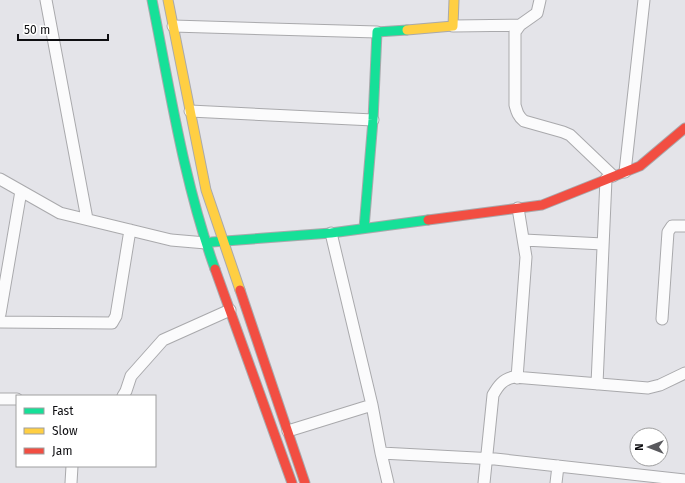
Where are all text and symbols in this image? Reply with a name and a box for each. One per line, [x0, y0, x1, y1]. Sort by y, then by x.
scale bar [18, 16, 108, 42]
text: 50 m [24, 23, 50, 37]
legend [16, 395, 156, 467]
text: Fast [52, 404, 74, 418]
text: Slow [52, 424, 78, 438]
north arrow [629, 427, 669, 467]
text: N [633, 443, 646, 451]
text: Jam [52, 444, 72, 458]

